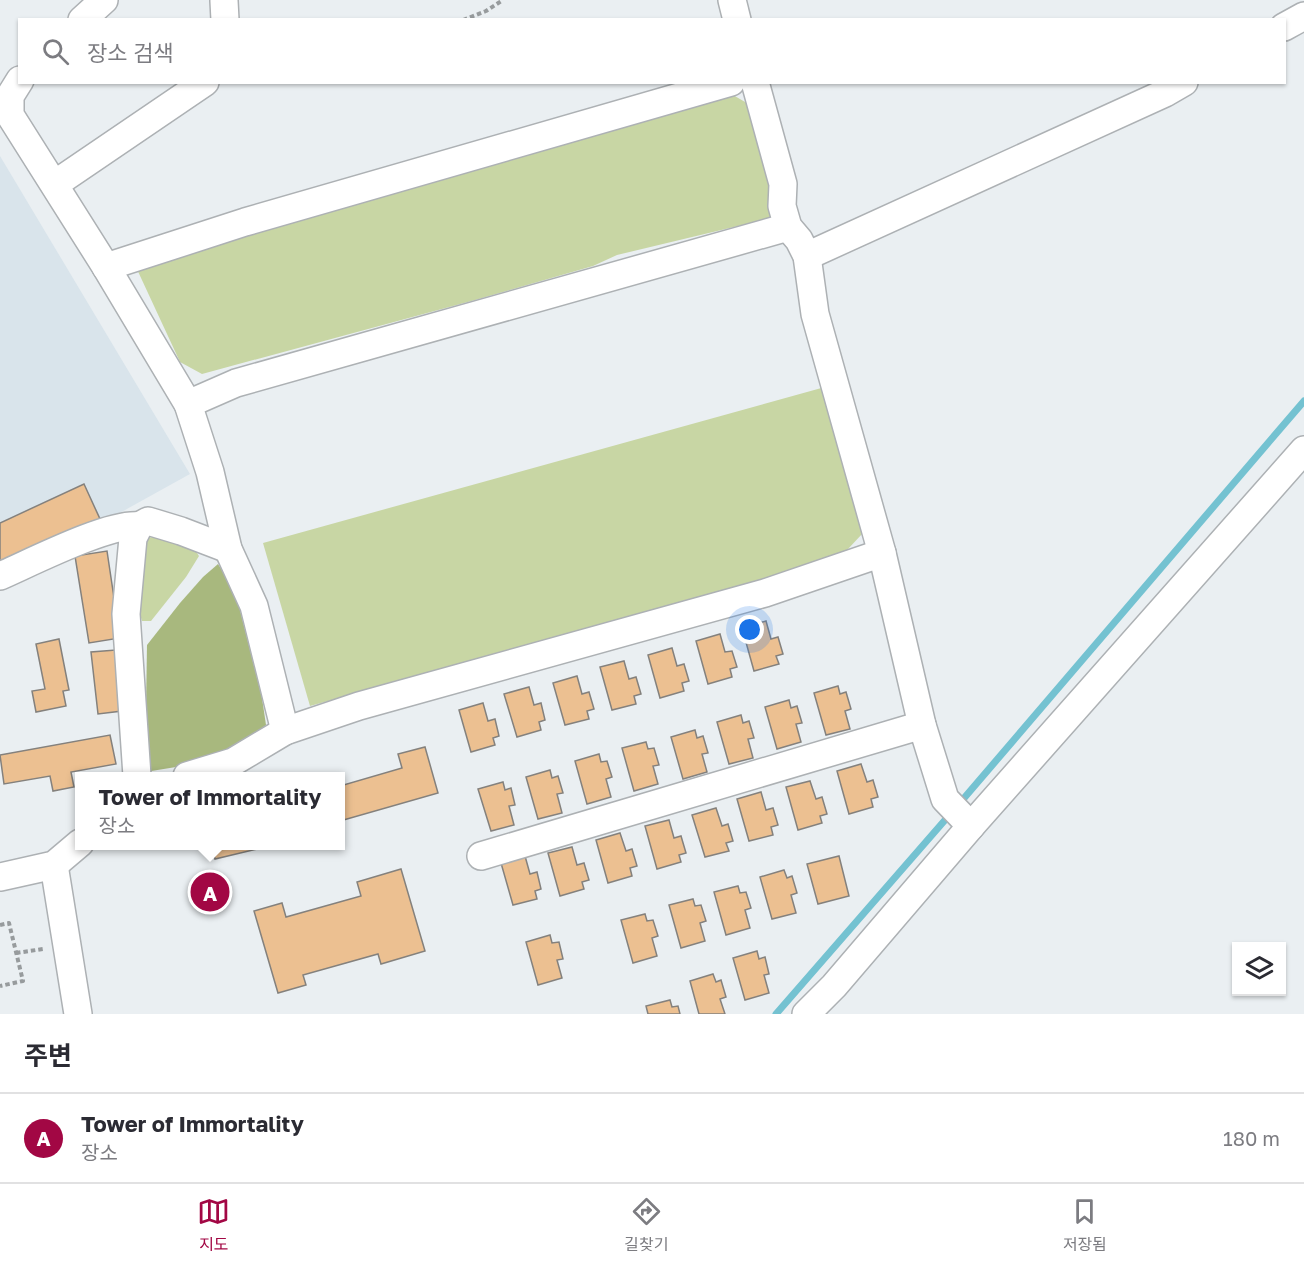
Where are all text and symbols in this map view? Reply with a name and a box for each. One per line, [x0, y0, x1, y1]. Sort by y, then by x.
search box [18, 18, 1286, 84]
icon: search [39, 35, 72, 68]
text: 장소 검색 [87, 39, 173, 66]
your location [735, 615, 764, 644]
popup [75, 772, 345, 850]
text: Tower of Immortality [99, 783, 321, 810]
text: 장소 [99, 813, 135, 837]
pin: A [190, 870, 230, 914]
map controls [1232, 942, 1286, 996]
button: layers [1232, 942, 1286, 996]
text: 주변 [24, 1040, 72, 1071]
text: Tower of Immortality [81, 1110, 304, 1137]
text: A [36, 1126, 51, 1150]
text: 180 m [1223, 1126, 1280, 1150]
text: 장소 [81, 1140, 118, 1164]
tab: 지도 [197, 1195, 230, 1255]
tab: 길찾기 [624, 1195, 669, 1255]
tab: 저장됨 [1063, 1195, 1107, 1255]

